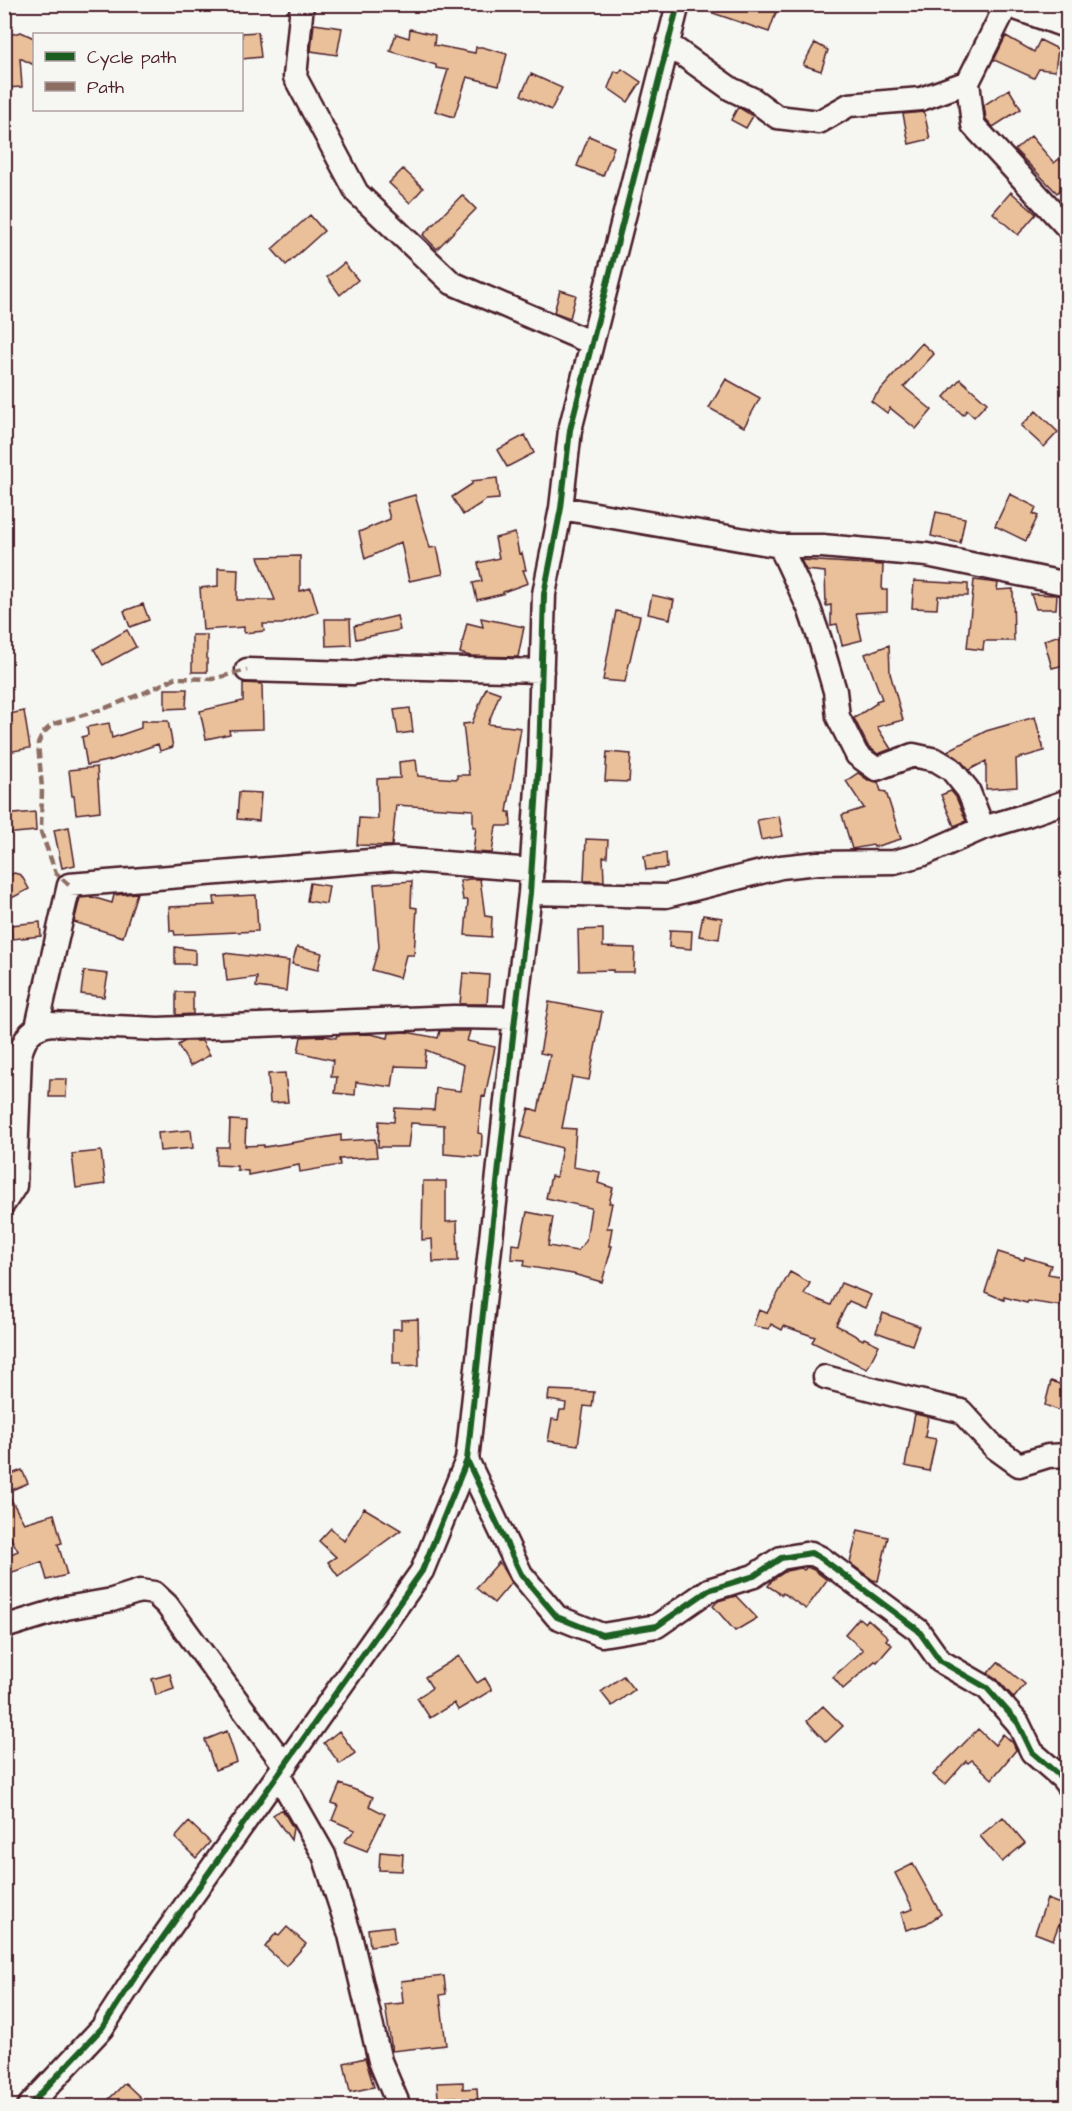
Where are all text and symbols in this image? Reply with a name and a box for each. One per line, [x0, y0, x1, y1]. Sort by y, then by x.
legend [33, 33, 243, 111]
text: Cycle path [87, 45, 176, 71]
text: Path [87, 75, 124, 100]

